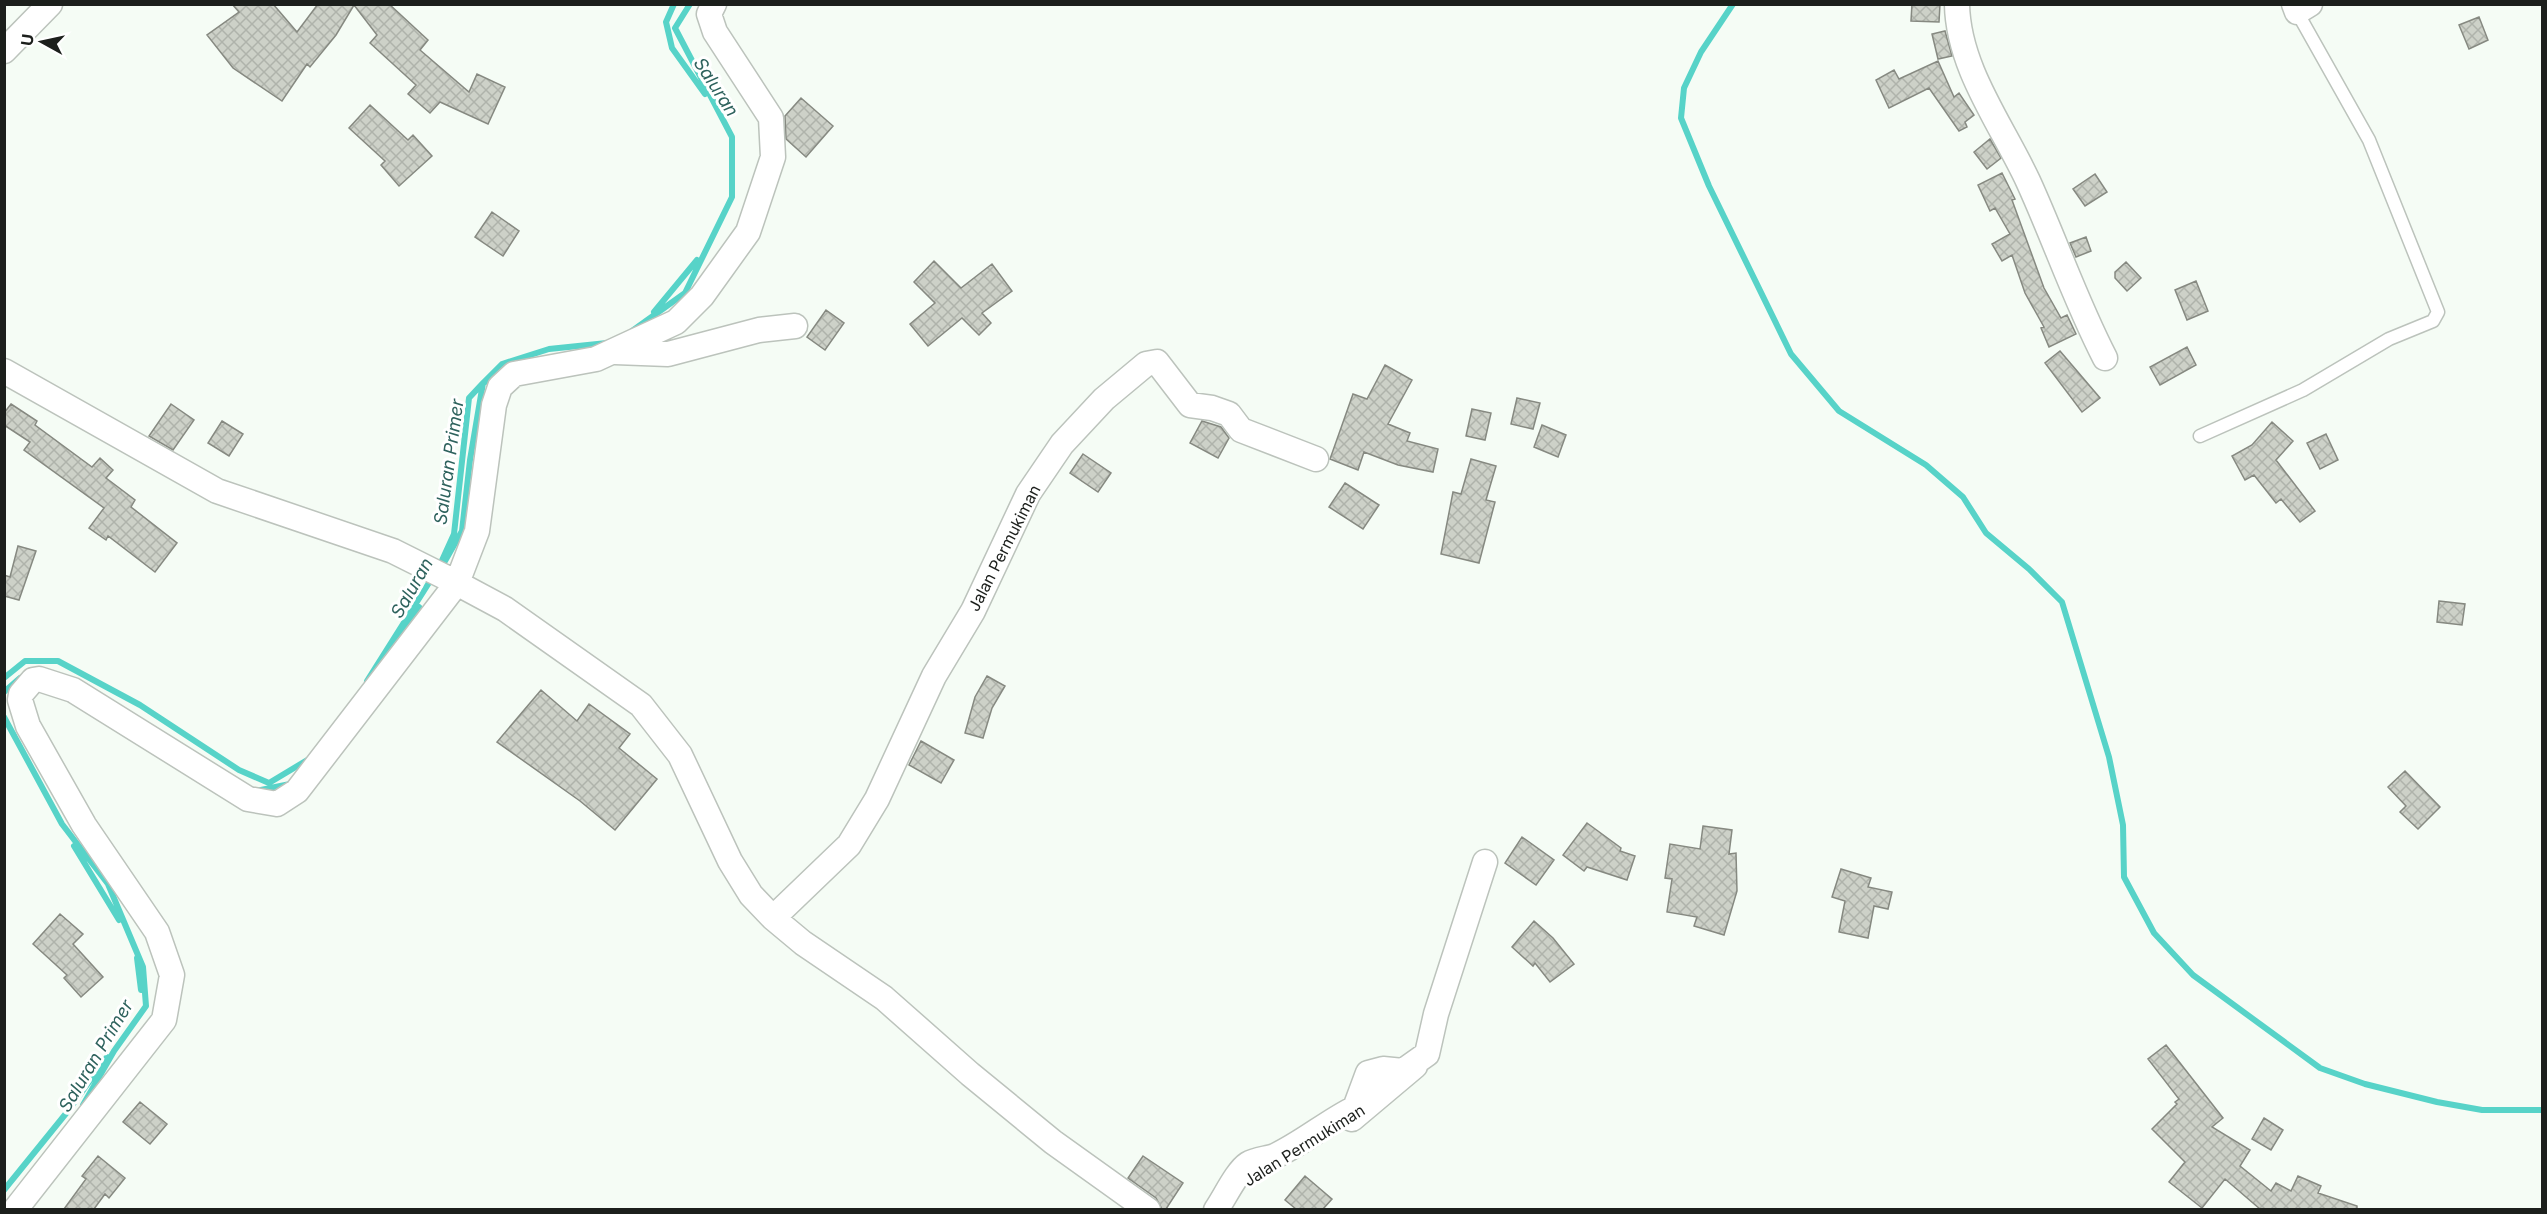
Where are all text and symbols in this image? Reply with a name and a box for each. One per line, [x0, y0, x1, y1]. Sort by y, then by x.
north arrow [12, 12, 72, 72]
text: U [16, 33, 38, 47]
water label: Saluran [690, 53, 743, 120]
water label: Saluran Primer [429, 397, 468, 526]
street label: Jalan Permukiman [963, 481, 1045, 615]
water label: Saluran [386, 554, 437, 621]
water label: Saluran Primer [54, 995, 138, 1115]
street label: Jalan Permukiman [1240, 1100, 1368, 1190]

